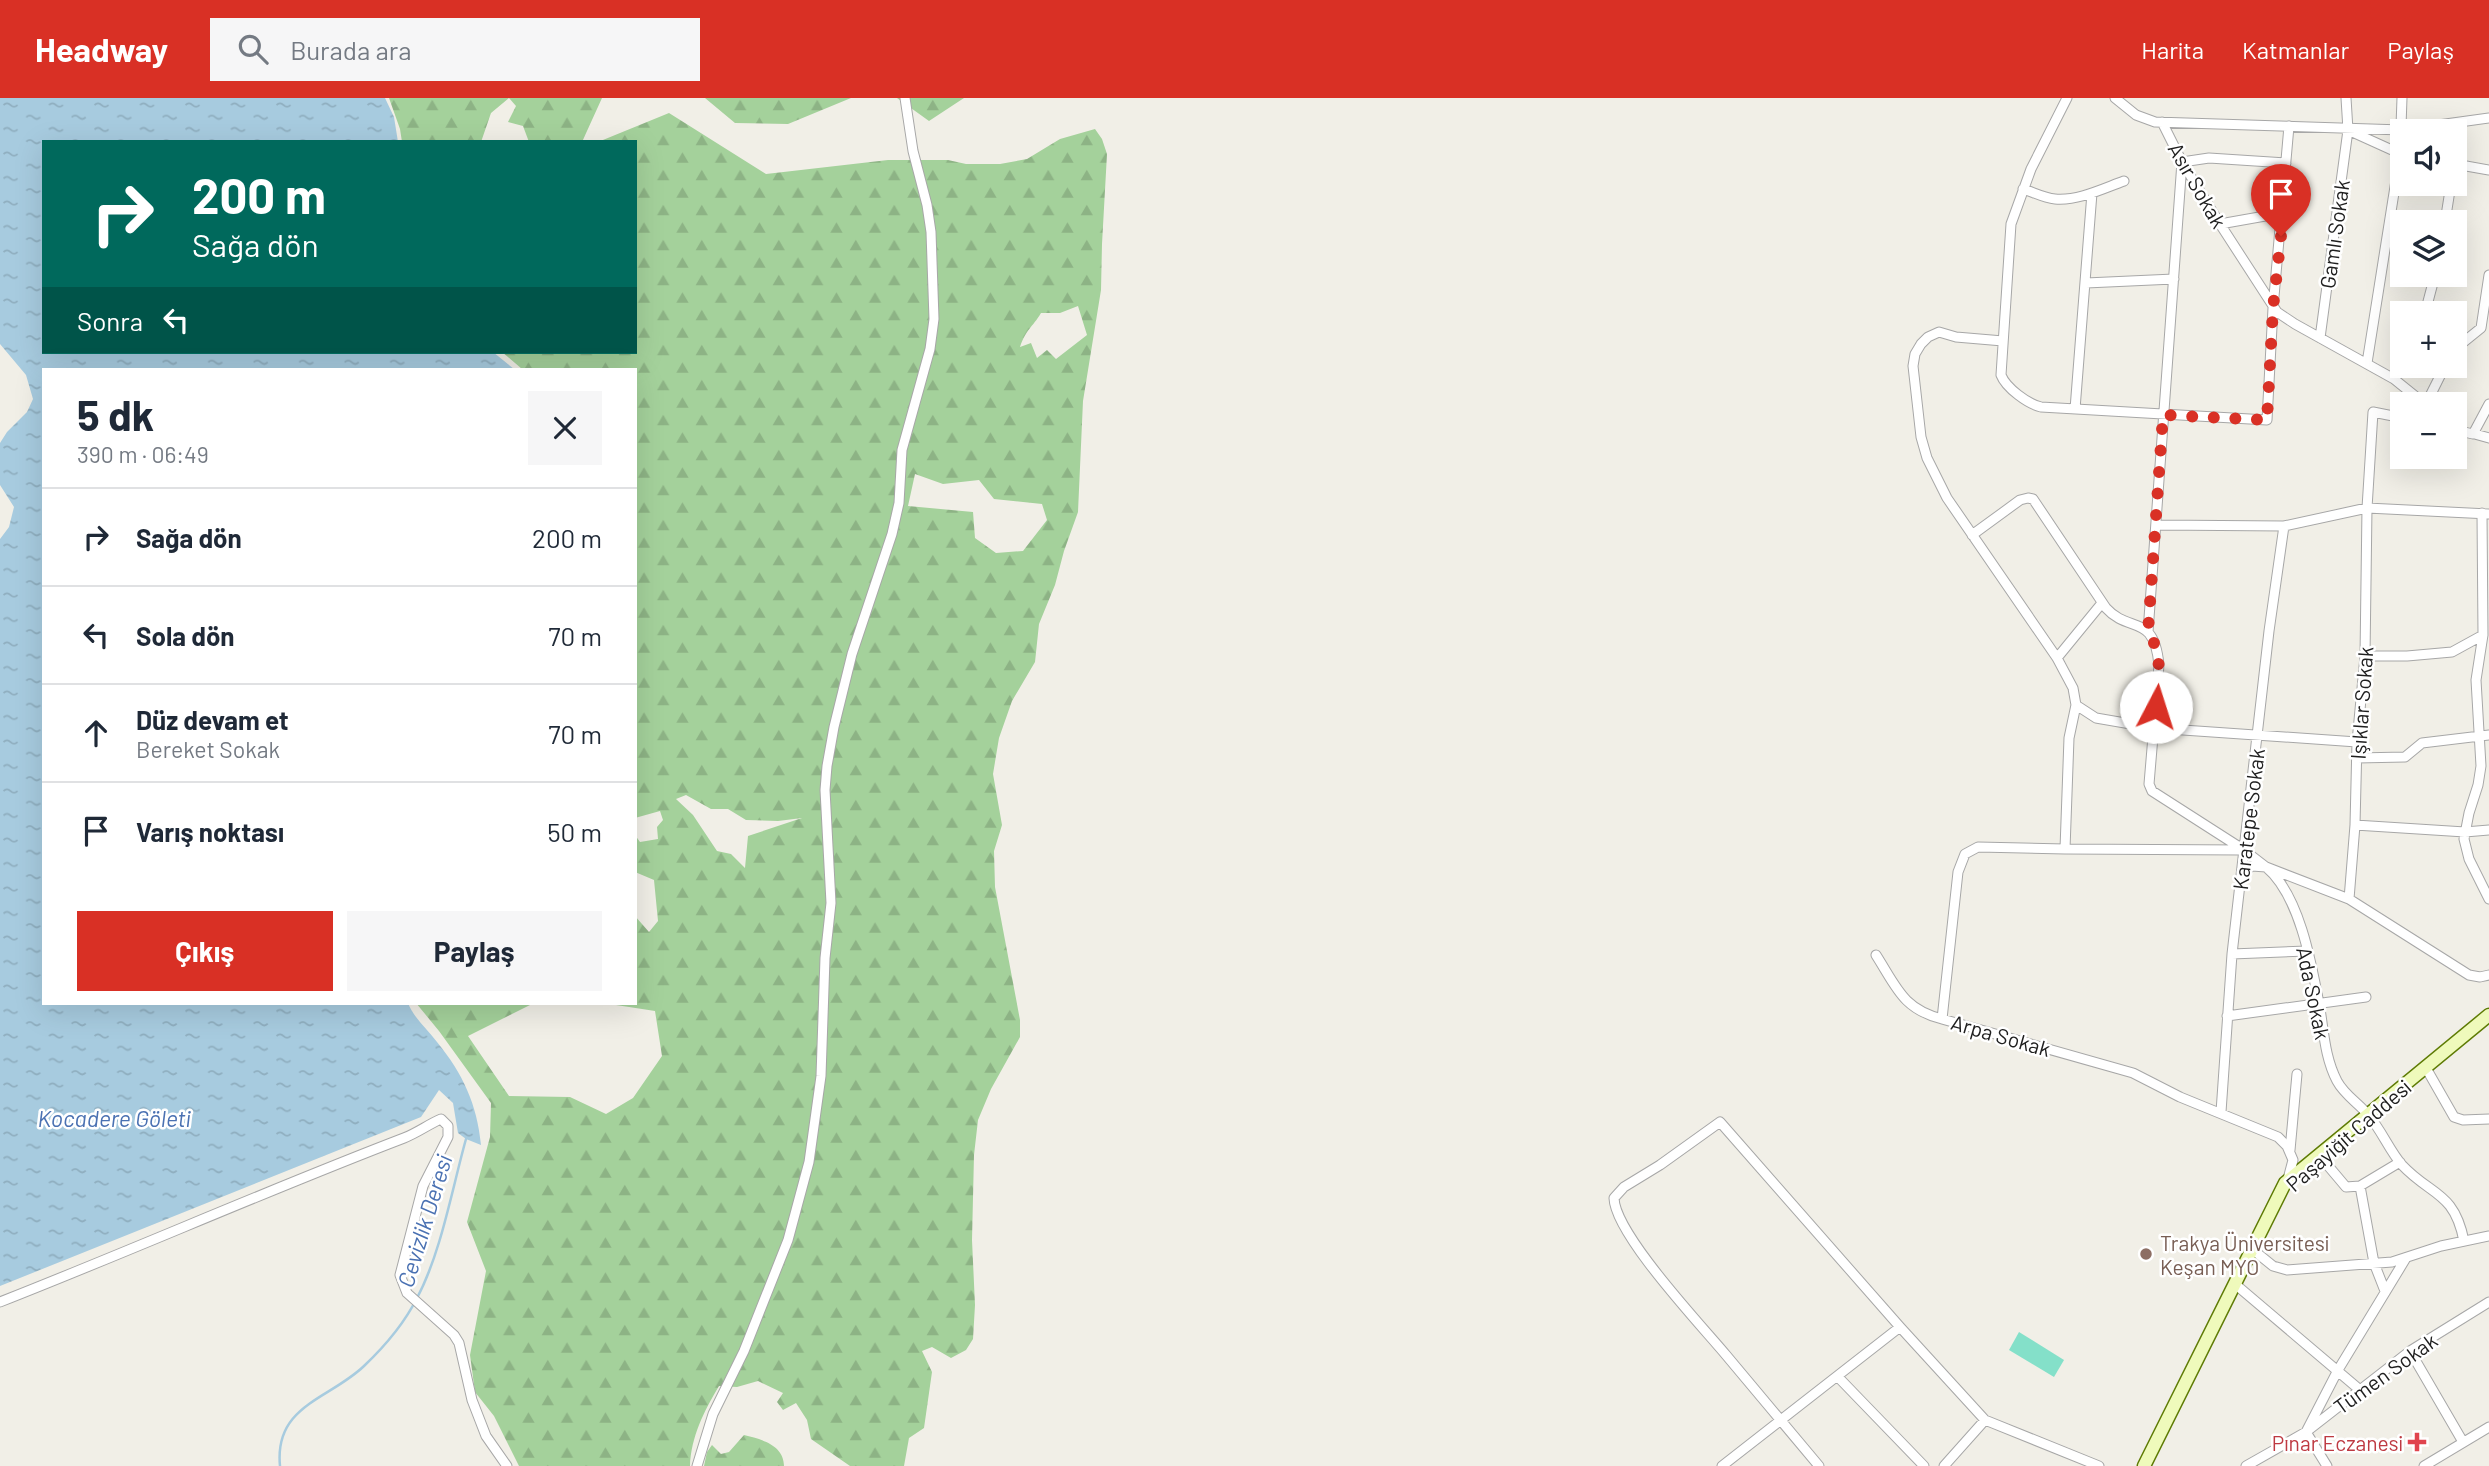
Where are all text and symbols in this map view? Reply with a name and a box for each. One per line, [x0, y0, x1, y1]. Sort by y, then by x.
search box [210, 18, 700, 81]
text: Headway [35, 29, 168, 69]
icon: search [234, 30, 272, 68]
text: Burada ara [290, 34, 411, 65]
text: Harita [2141, 35, 2204, 64]
text: Katmanlar [2242, 35, 2349, 64]
text: Paylaş [2387, 35, 2454, 64]
map controls [2390, 119, 2467, 469]
button: sound [2390, 119, 2467, 196]
street label: Asır Sokak [2164, 138, 2232, 232]
pin [2251, 164, 2311, 236]
text: 200 m [192, 165, 326, 224]
icon: right [77, 168, 168, 259]
icon: arrive [2262, 175, 2300, 213]
street label: Gamlı Sokak [2314, 178, 2354, 290]
button: layers [2390, 210, 2467, 287]
text: Sağa dön [192, 225, 319, 263]
icon: left [157, 301, 195, 339]
button: + [2390, 301, 2467, 378]
text: Sonra [77, 305, 143, 336]
text: 5 dk [77, 389, 154, 439]
button: close [528, 391, 602, 465]
button: − [2390, 392, 2467, 469]
text: 390 m · 06:49 [77, 440, 209, 468]
icon: right [77, 518, 115, 556]
text: Sağa dön [136, 522, 242, 553]
text: 200 m [532, 522, 602, 553]
icon: left [77, 616, 115, 654]
text: Sola dön [136, 620, 234, 651]
text: 70 m [548, 620, 602, 651]
street label: Işıklar Sokak [2345, 646, 2377, 760]
position arrow [2119, 670, 2193, 744]
text: Düz devam et [136, 704, 289, 735]
icon: ahead [77, 714, 115, 752]
text: 70 m [548, 718, 602, 749]
text: Bereket Sokak [136, 735, 280, 763]
street label: Karatepe Sokak [2227, 747, 2269, 891]
icon: arrive [77, 812, 115, 850]
text: Varış noktası [136, 816, 284, 847]
text: 50 m [547, 816, 602, 847]
button: Çıkış [77, 911, 333, 991]
button: Paylaş [347, 911, 602, 991]
street label: Ada Sokak [2292, 944, 2336, 1042]
street label: Arpa Sokak [1948, 1009, 2054, 1061]
street label: Paşayiğit Caddesi [2280, 1074, 2416, 1196]
water label: Kocadere Göleti [38, 1104, 192, 1132]
water label: Cevizlik Deresi [391, 1150, 458, 1290]
place label: Trakya Üniversitesi Keşan MYO [2160, 1230, 2329, 1279]
marker: Trakya Üniversitesi Keşan MYO [2138, 1246, 2154, 1262]
street label: Tümen Sokak [2328, 1327, 2442, 1419]
place label: Pınar Eczanesi [2272, 1430, 2403, 1455]
marker: Pınar Eczanesi [2409, 1434, 2425, 1450]

